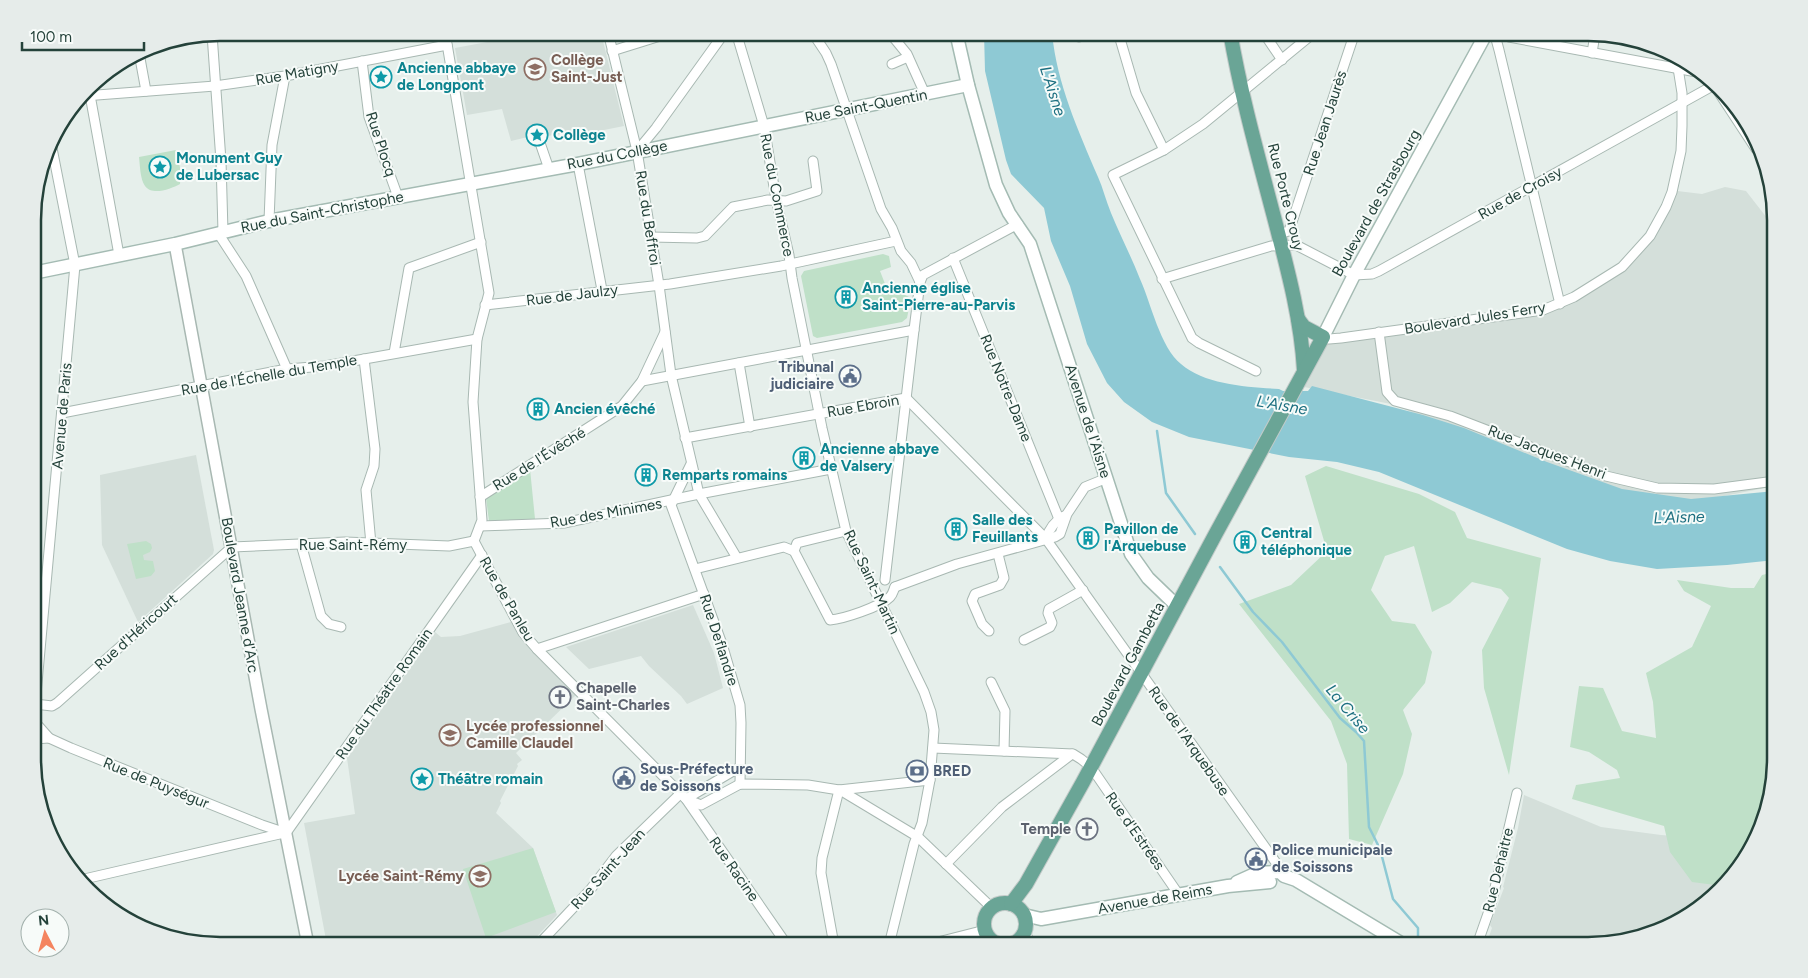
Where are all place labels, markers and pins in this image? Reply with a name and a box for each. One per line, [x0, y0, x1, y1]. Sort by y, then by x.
place label: Collège Saint-Just [551, 51, 623, 86]
school or university icon: Collège Saint-Just [523, 57, 547, 81]
place label: Ancienne abbaye de Longpont [397, 59, 517, 94]
place icon: Ancienne abbaye de Longpont [369, 65, 393, 89]
place icon: Collège [525, 123, 549, 147]
place label: Collège [553, 126, 606, 144]
place label: Monument Guy de Lubersac [176, 149, 283, 184]
place icon: Monument Guy de Lubersac [148, 155, 172, 179]
place label: Ancienne église Saint-Pierre-au-Parvis [862, 279, 1015, 314]
building icon: Ancienne église Saint-Pierre-au-Parvis [834, 285, 858, 309]
place label: Tribunal judiciaire [769, 358, 835, 393]
public building icon: Tribunal judiciaire [838, 364, 862, 388]
building icon: Ancien évêché [526, 397, 550, 421]
place label: Ancien évêché [554, 400, 656, 418]
place label: Ancienne abbaye de Valsery [820, 440, 940, 475]
building icon: Ancienne abbaye de Valsery [792, 446, 816, 470]
building icon: Remparts romains [634, 463, 658, 487]
place label: Remparts romains [662, 466, 787, 484]
place label: Salle des Feuillants [972, 511, 1038, 546]
building icon: Salle des Feuillants [944, 517, 968, 541]
place label: Pavillon de l'Arquebuse [1104, 520, 1187, 555]
place label: Central téléphonique [1261, 524, 1352, 559]
building icon: Pavillon de l'Arquebuse [1076, 526, 1100, 550]
building icon: Central téléphonique [1233, 530, 1257, 554]
place label: Chapelle Saint-Charles [576, 679, 670, 714]
church icon: Chapelle Saint-Charles [548, 685, 572, 709]
place label: Lycée professionnel Camille Claudel [466, 717, 604, 752]
school or university icon: Lycée professionnel Camille Claudel [438, 723, 462, 747]
bank icon: BRED [905, 759, 929, 783]
place label: Sous-Préfecture de Soissons [640, 760, 754, 795]
place label: BRED [933, 762, 971, 780]
public building icon: Sous-Préfecture de Soissons [612, 766, 636, 790]
place icon: Théâtre romain [410, 767, 434, 791]
place label: Théâtre romain [438, 770, 543, 788]
church icon: Temple [1075, 817, 1099, 841]
place label: Temple [1021, 820, 1072, 838]
place label: Police municipale de Soissons [1272, 841, 1393, 876]
public building icon: Police municipale de Soissons [1244, 847, 1268, 871]
school or university icon: Lycée Saint-Rémy [468, 864, 492, 888]
place label: Lycée Saint-Rémy [338, 867, 464, 885]

